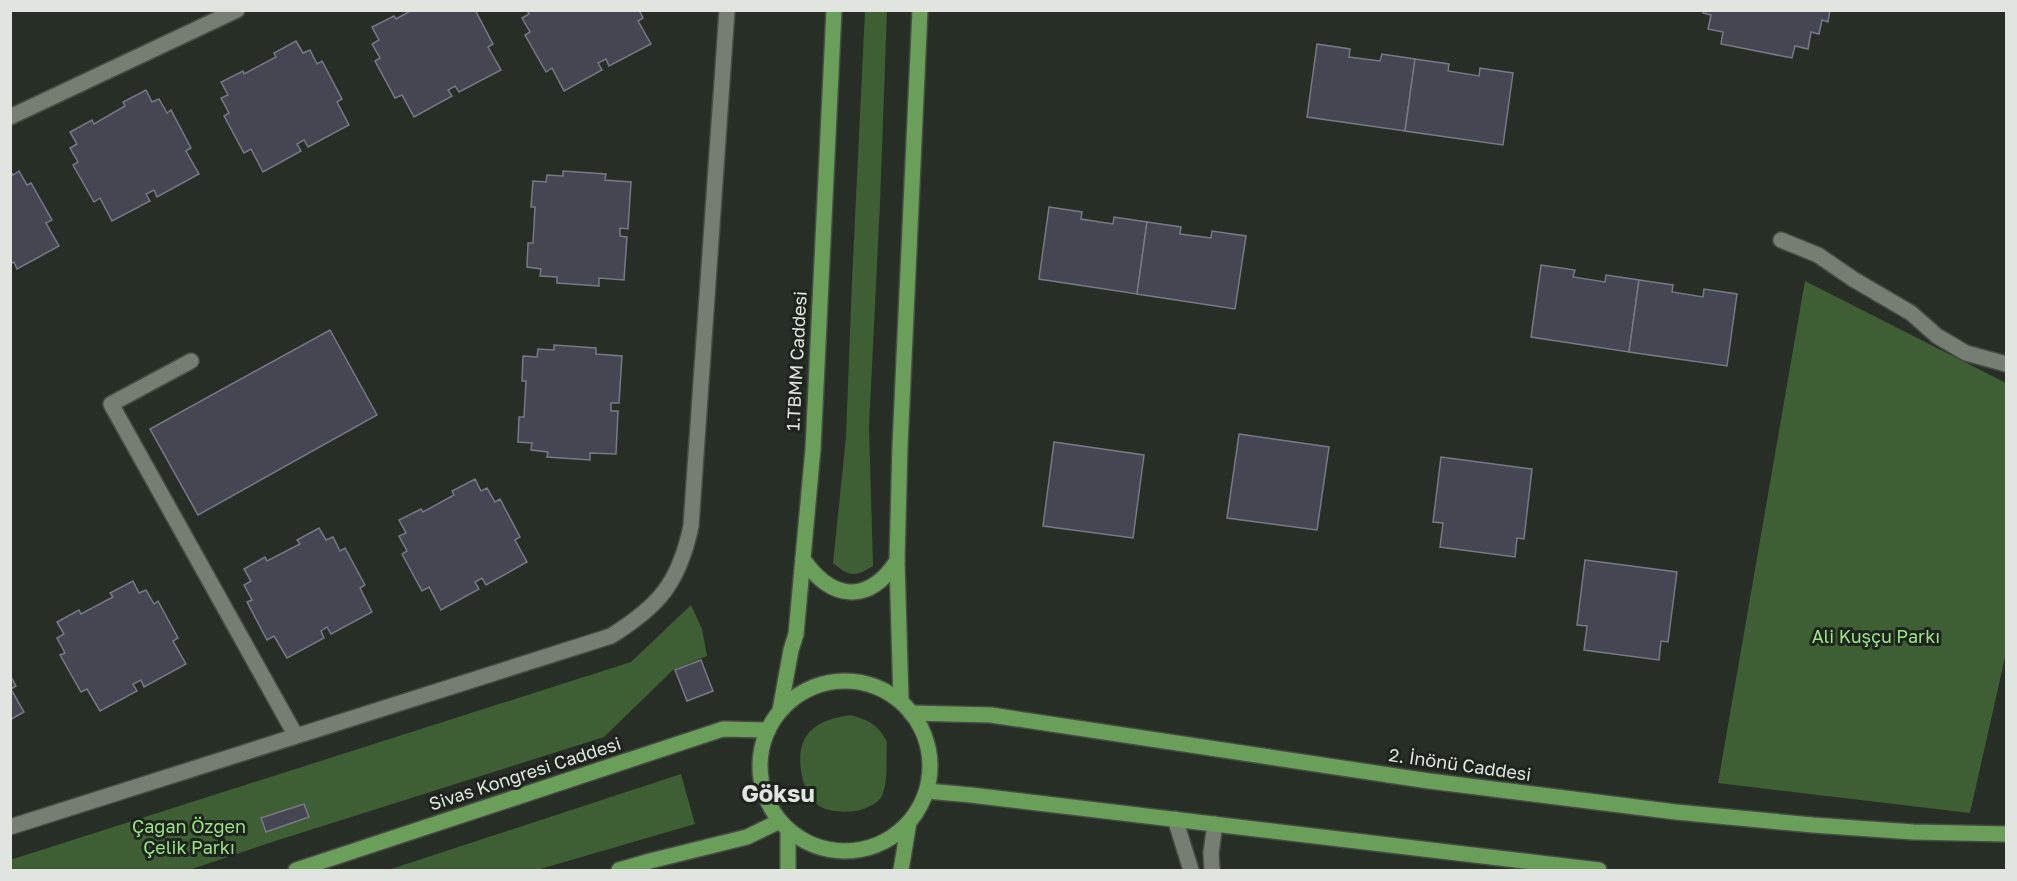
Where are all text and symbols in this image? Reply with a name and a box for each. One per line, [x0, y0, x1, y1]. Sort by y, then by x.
street label: 1.TBMM Caddesi [781, 290, 811, 431]
park label: Ali Kuşçu Parkı [1812, 625, 1940, 647]
street label: Sivas Kongresi Caddesi [426, 732, 623, 815]
street label: 2. İnönü Caddesi [1387, 743, 1533, 785]
district label: Göksu [741, 778, 815, 807]
park label: Çağan Özgen Çelik Parkı [132, 815, 246, 858]

